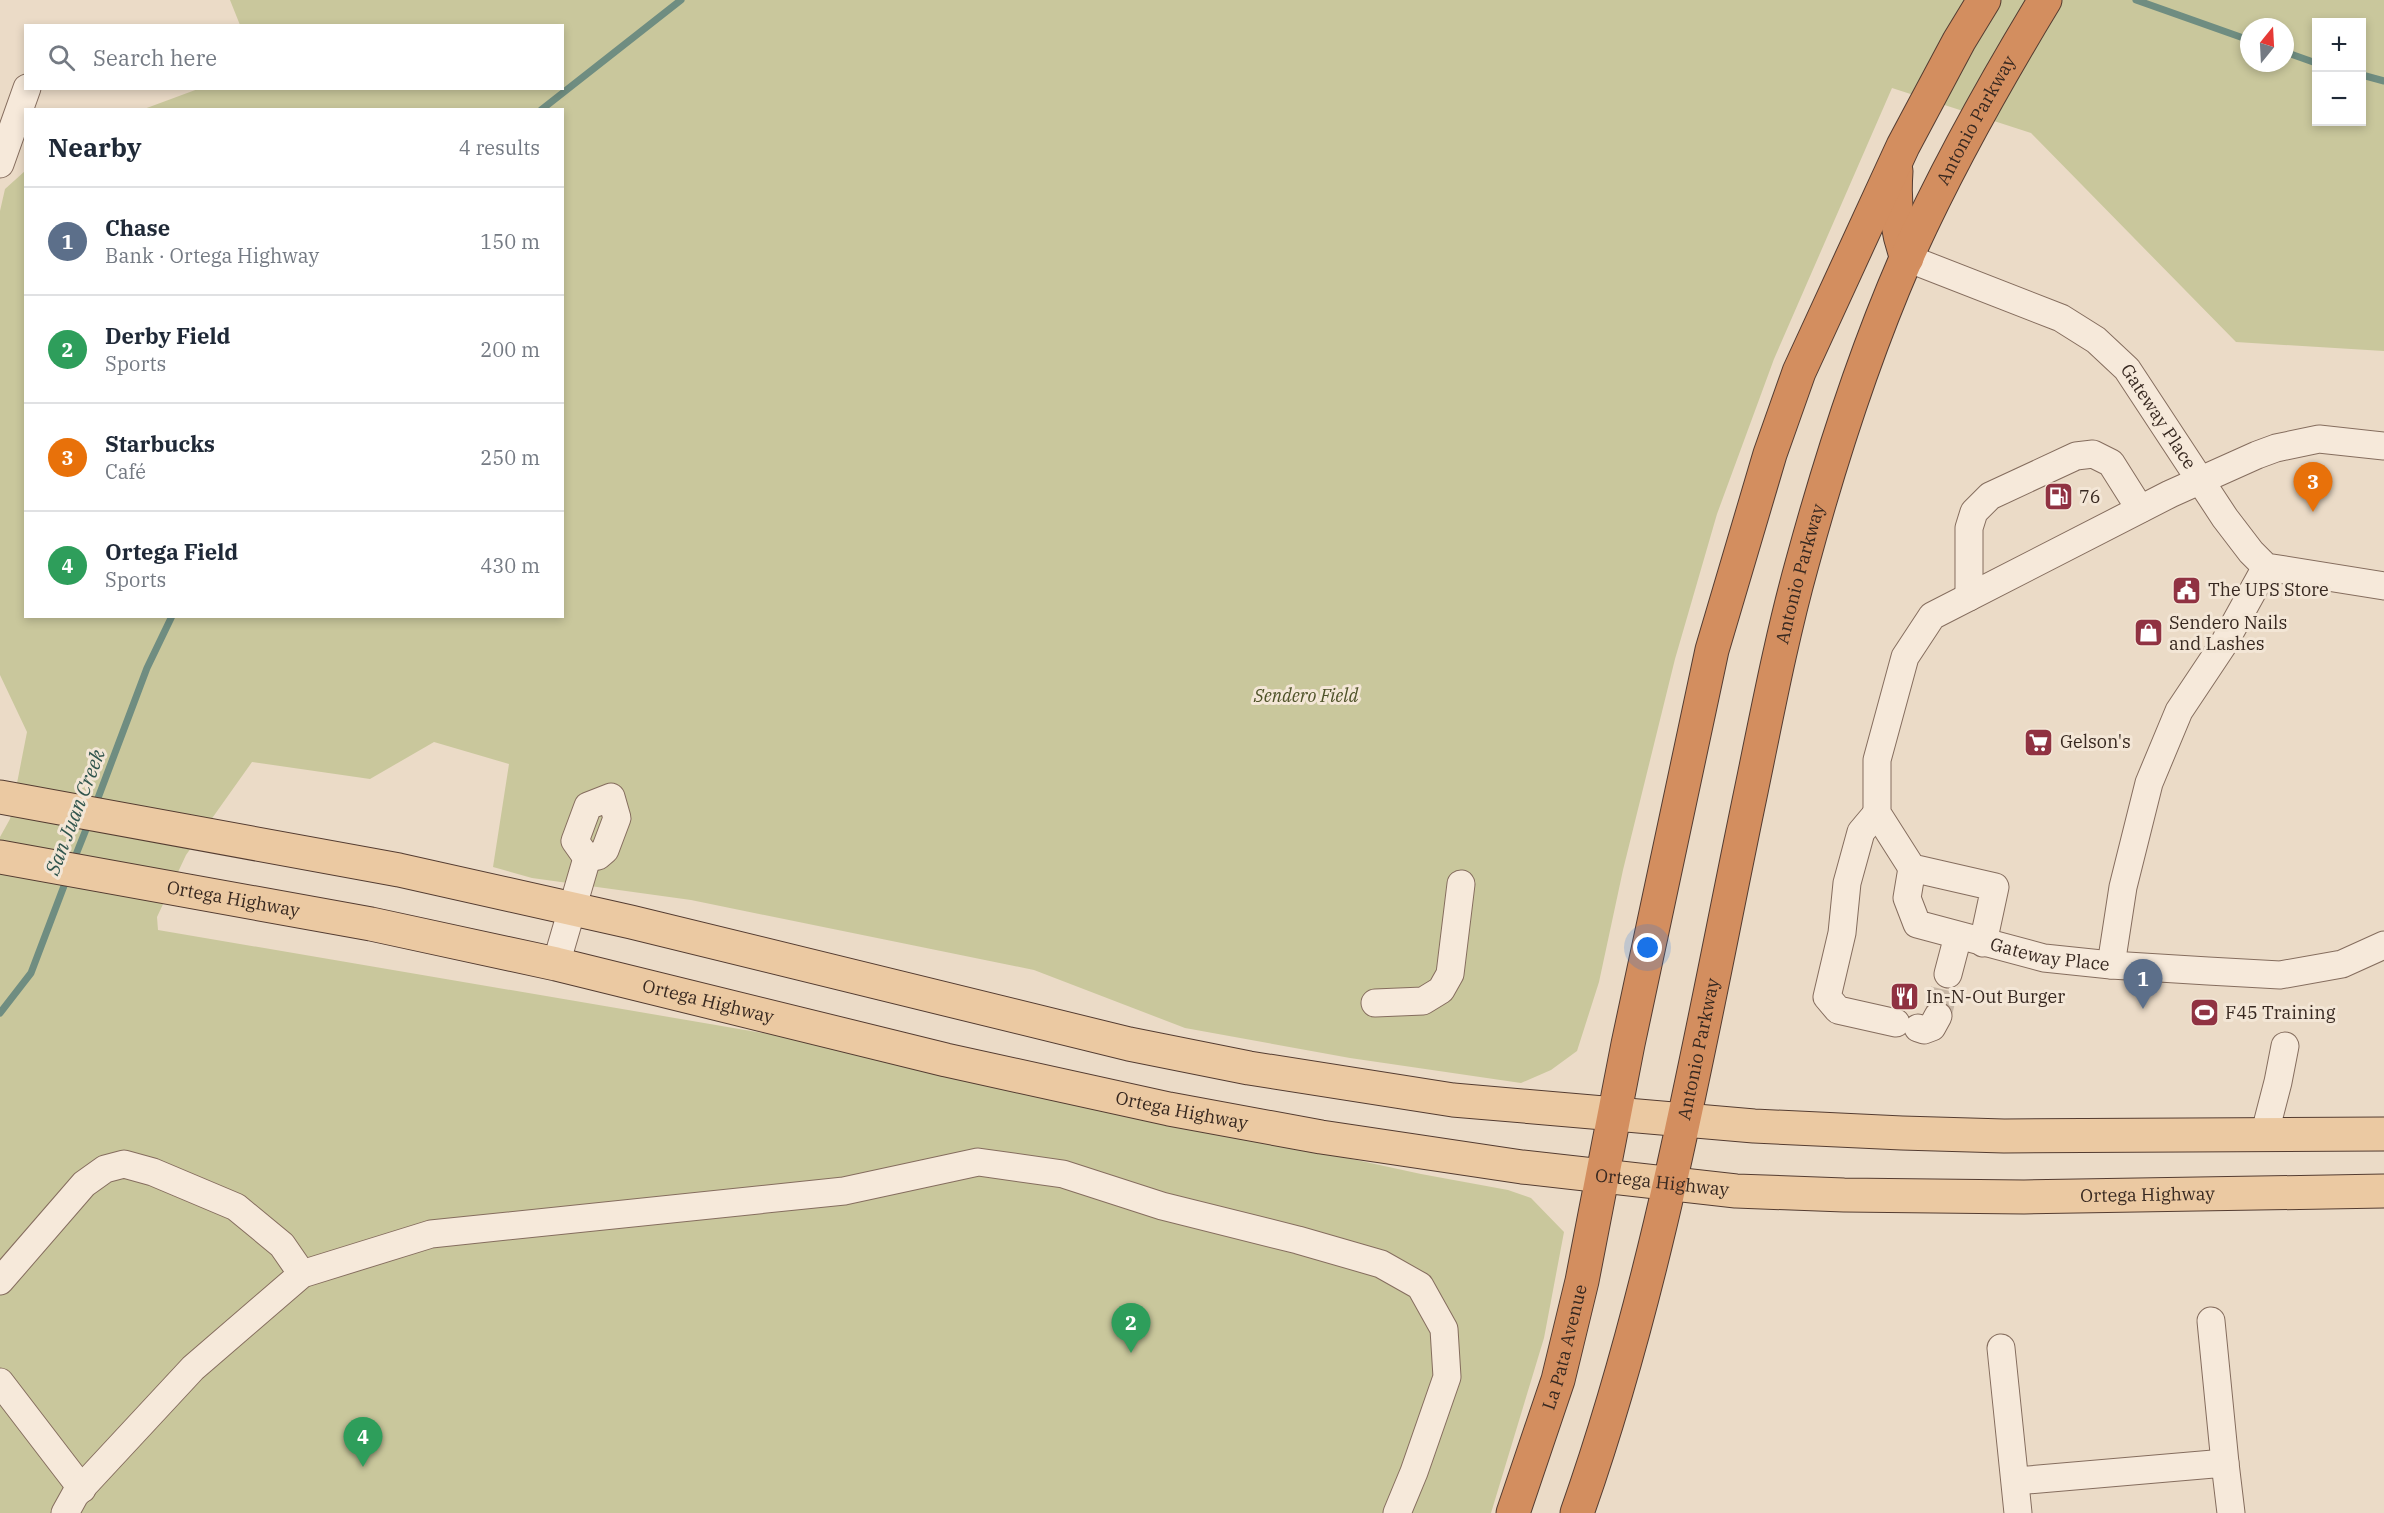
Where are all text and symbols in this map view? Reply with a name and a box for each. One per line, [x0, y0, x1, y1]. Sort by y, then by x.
north arrow [2240, 18, 2294, 72]
map controls [2312, 18, 2366, 126]
button: + [2312, 18, 2366, 72]
search box [24, 24, 564, 90]
icon: search [45, 41, 78, 74]
text: Search here [93, 43, 217, 72]
street label: Antonio Parkway [1931, 51, 2021, 189]
button: − [2312, 72, 2366, 126]
text: Nearby [48, 130, 142, 164]
text: 4 results [459, 134, 540, 161]
text: Chase [105, 213, 170, 242]
text: 1 [62, 228, 74, 255]
text: 150 m [480, 228, 540, 255]
text: Bank · Ortega Highway [105, 242, 319, 269]
text: Derby Field [105, 321, 231, 350]
text: 2 [62, 336, 74, 363]
text: 200 m [480, 336, 540, 363]
text: Sports [105, 350, 166, 377]
street label: Gateway Place [2116, 359, 2202, 473]
text: Starbucks [105, 429, 215, 458]
text: 3 [62, 444, 74, 471]
text: 250 m [480, 444, 540, 471]
text: Café [105, 458, 146, 485]
pin: 3 [2294, 462, 2332, 512]
fuel station icon: 76 [2042, 481, 2074, 513]
place label: 76 [2079, 485, 2101, 508]
street label: Antonio Parkway [1770, 500, 1830, 646]
text: Ortega Field [105, 537, 238, 566]
text: 4 [62, 552, 74, 579]
text: 430 m [480, 552, 540, 579]
text: Sports [105, 566, 166, 593]
public building icon: The UPS Store [2171, 574, 2203, 606]
place label: The UPS Store [2208, 578, 2329, 601]
place label: Sendero Nails and Lashes [2169, 611, 2287, 655]
shop icon: Sendero Nails and Lashes [2132, 617, 2164, 649]
park label: Sendero Field [1253, 684, 1358, 707]
supermarket icon: Gelson's [2023, 726, 2055, 758]
place label: Gelson's [2060, 730, 2131, 753]
water label: San Juan Creek [38, 745, 111, 880]
street label: Ortega Highway [165, 875, 302, 922]
street label: Gateway Place [1988, 932, 2111, 976]
your location [1633, 933, 1662, 962]
pin: 1 [2124, 960, 2162, 1009]
street label: Ortega Highway [640, 974, 777, 1028]
street label: Antonio Parkway [1672, 976, 1724, 1122]
restaurant icon: In-N-Out Burger [1889, 981, 1921, 1013]
place label: In-N-Out Burger [1926, 985, 2065, 1008]
sports icon: F45 Training [2188, 997, 2220, 1029]
place label: F45 Training [2225, 1001, 2336, 1024]
street label: Ortega Highway [1113, 1086, 1250, 1134]
street label: Ortega Highway [1594, 1163, 1731, 1201]
street label: Ortega Highway [2080, 1182, 2215, 1207]
street label: La Pata Avenue [1537, 1282, 1592, 1413]
pin: 2 [1112, 1304, 1150, 1353]
pin: 4 [344, 1418, 382, 1467]

